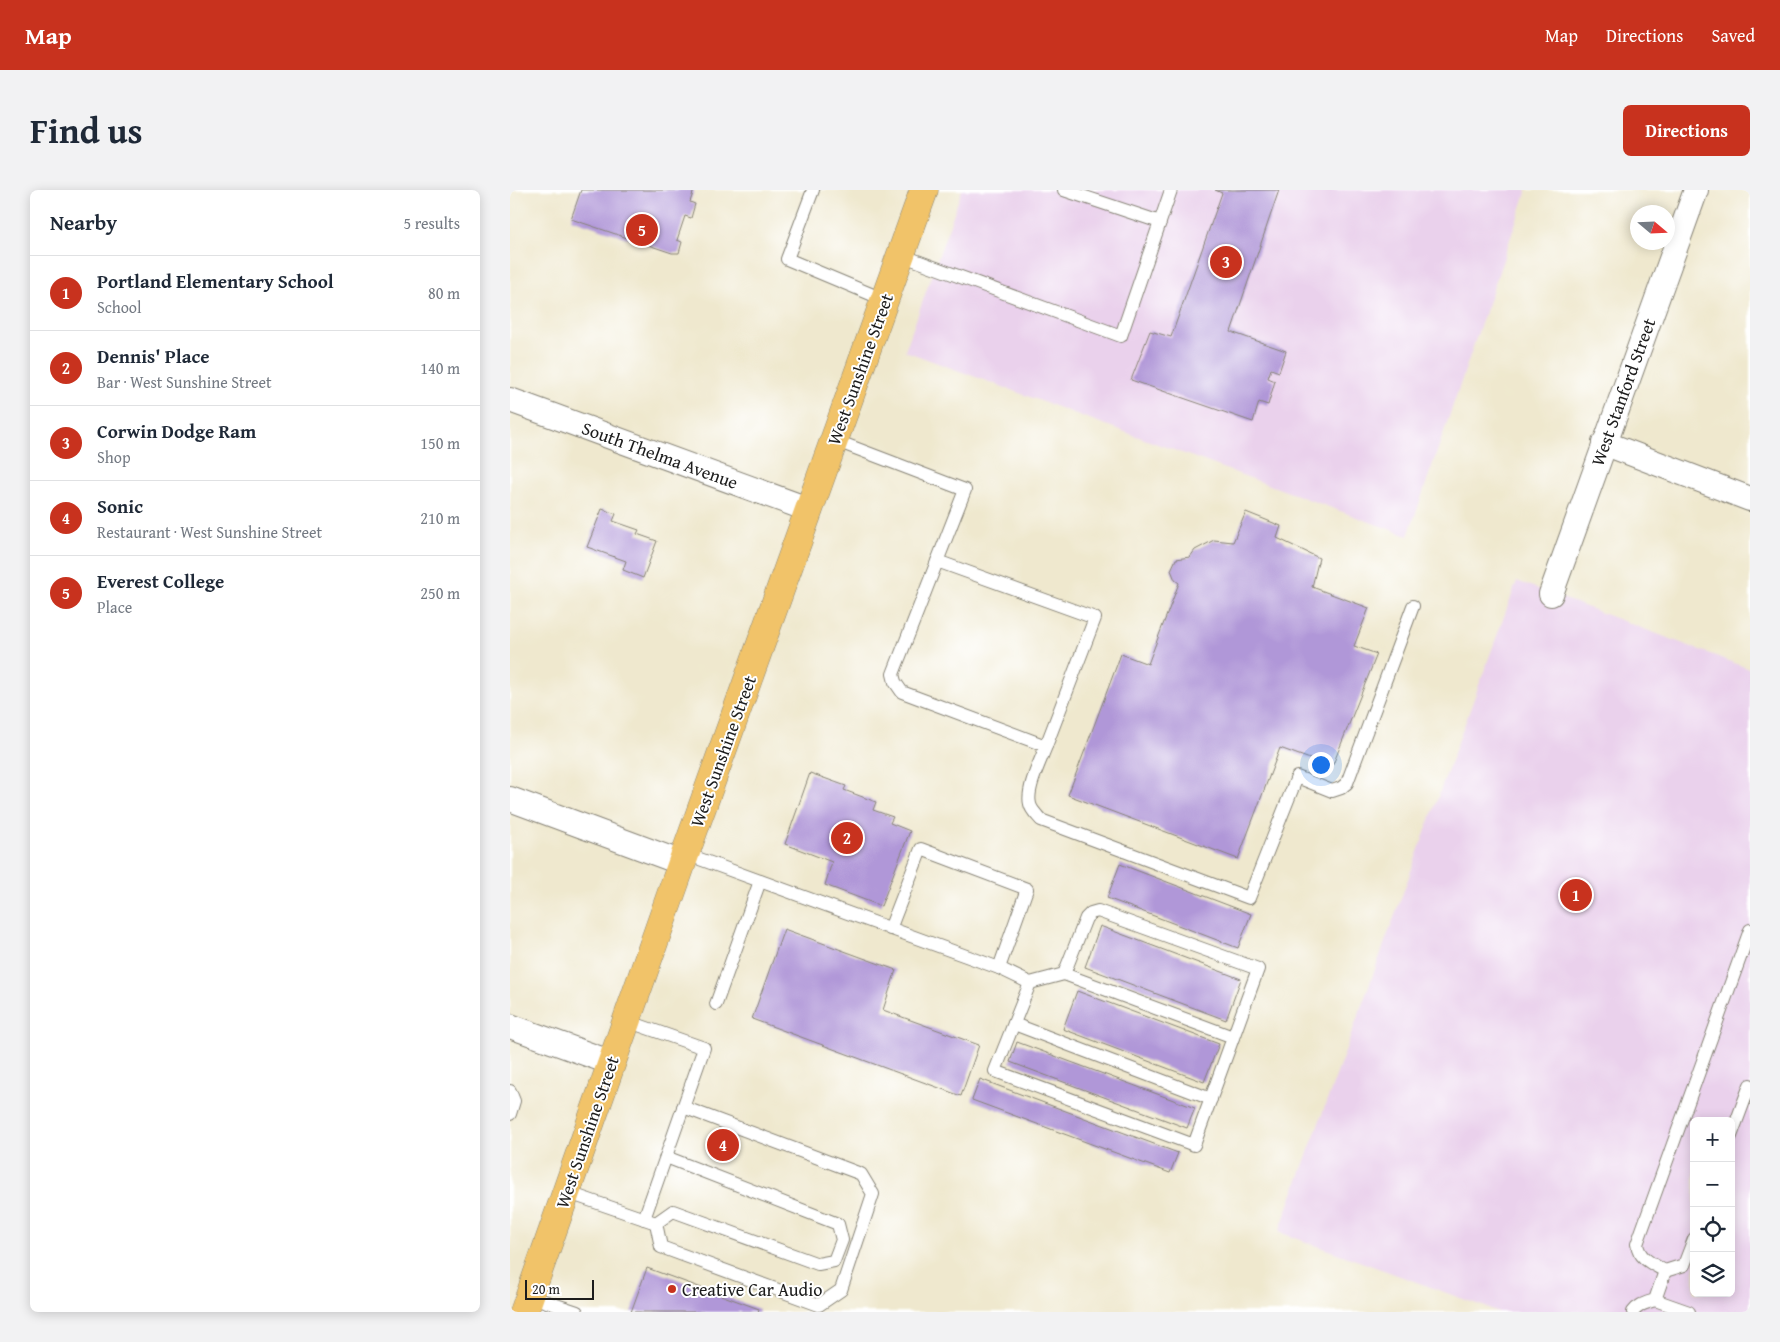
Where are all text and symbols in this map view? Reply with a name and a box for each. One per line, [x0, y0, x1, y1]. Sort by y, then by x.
text: Map [25, 18, 72, 53]
text: Map [1545, 22, 1578, 49]
text: Directions [1606, 22, 1683, 49]
text: Saved [1711, 22, 1755, 49]
text: Find us [30, 105, 143, 156]
button: Directions [1623, 105, 1750, 156]
north arrow [1630, 205, 1675, 250]
text: Nearby [50, 207, 117, 238]
text: 5 results [403, 211, 460, 235]
pin: 5 [626, 211, 658, 249]
pin: 3 [1210, 243, 1242, 281]
text: Portland Elementary School [97, 267, 334, 295]
text: 1 [62, 281, 70, 305]
text: 80 m [428, 281, 460, 305]
street label: West Sunshine Street [820, 289, 900, 449]
text: School [97, 295, 141, 319]
street label: West Stanford Street [1584, 314, 1663, 470]
text: Dennis' Place [97, 342, 210, 370]
text: 2 [62, 356, 70, 380]
text: 140 m [420, 356, 460, 380]
text: Bar · West Sunshine Street [97, 370, 272, 394]
street label: South Thelma Avenue [578, 414, 742, 496]
text: Corwin Dodge Ram [97, 417, 256, 445]
text: 3 [62, 431, 70, 455]
text: 150 m [420, 431, 460, 455]
text: Shop [97, 445, 131, 469]
text: Sonic [97, 492, 143, 520]
text: 4 [62, 506, 70, 530]
text: 210 m [420, 506, 460, 530]
text: Restaurant · West Sunshine Street [97, 520, 322, 544]
text: Everest College [97, 567, 224, 595]
text: 5 [62, 581, 70, 605]
text: 250 m [420, 581, 460, 605]
text: Place [97, 595, 132, 619]
street label: West Sunshine Street [683, 671, 763, 831]
your location [1308, 752, 1334, 778]
pin: 2 [831, 819, 863, 857]
pin: 1 [1560, 876, 1592, 914]
street label: West Sunshine Street [548, 1052, 626, 1212]
map controls [1690, 1117, 1735, 1297]
button: + [1690, 1117, 1735, 1162]
pin: 4 [707, 1126, 739, 1164]
button: − [1690, 1162, 1735, 1207]
button: locate [1690, 1207, 1735, 1252]
button: layers [1690, 1252, 1735, 1297]
place label: Creative Car Audio [682, 1276, 822, 1303]
scale bar [525, 1277, 594, 1300]
text: 20 m [532, 1279, 560, 1299]
marker: Creative Car Audio [666, 1283, 678, 1295]

